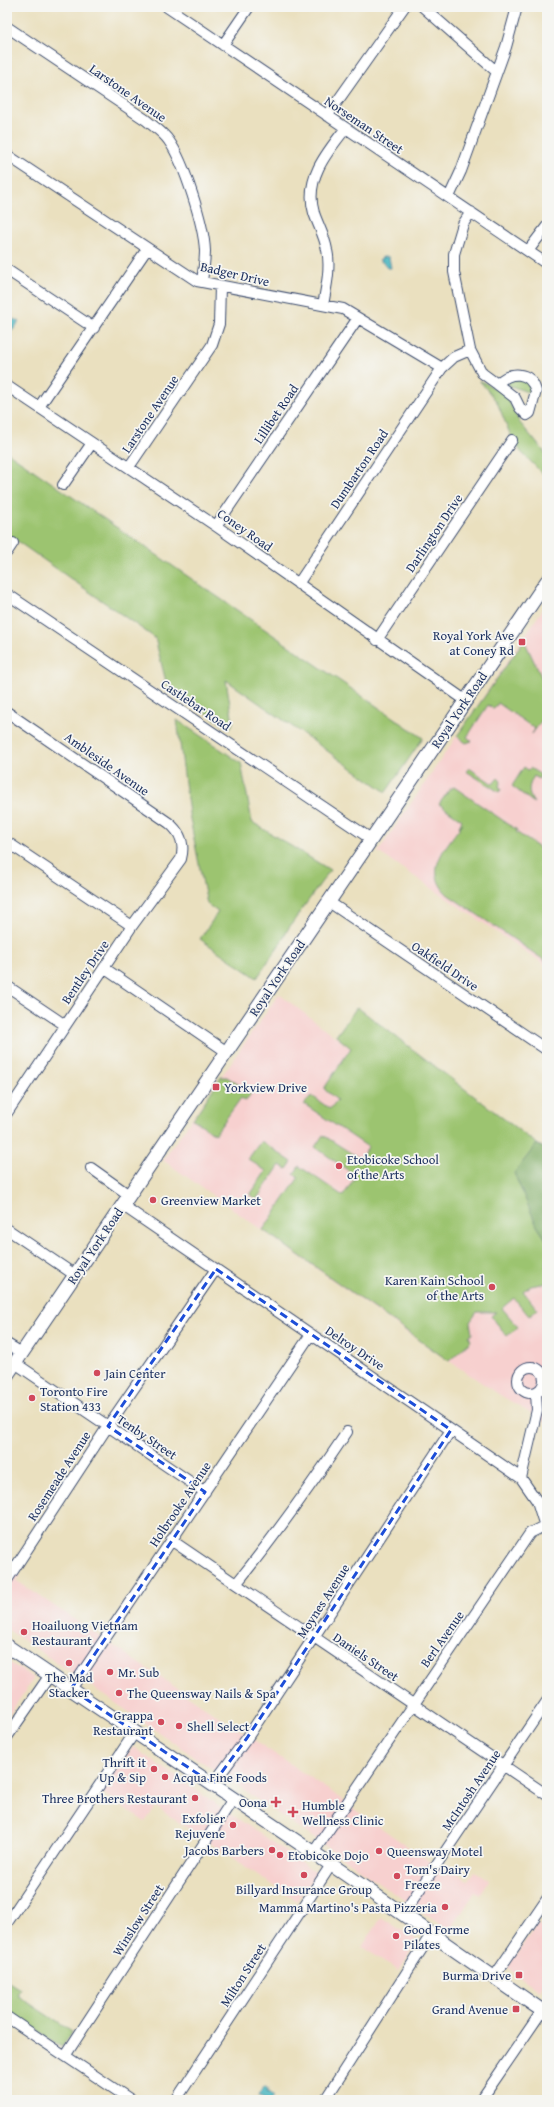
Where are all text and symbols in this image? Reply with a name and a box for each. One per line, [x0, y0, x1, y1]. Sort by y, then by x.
street label: Larstone Avenue [86, 59, 170, 127]
street label: Norseman Street [321, 92, 408, 159]
street label: Badger Drive [199, 257, 271, 291]
street label: Larstone Avenue [117, 371, 183, 457]
street label: Lillibet Road [249, 380, 303, 448]
street label: Dumbarton Road [325, 425, 393, 513]
street label: Darlington Drive [401, 490, 467, 576]
street label: Coney Road [213, 504, 277, 556]
place label: Royal York Ave at Coney Rd [433, 626, 514, 660]
marker: Royal York Ave at Coney Rd [517, 637, 527, 647]
street label: Royal York Road [426, 668, 492, 752]
street label: Castlebar Road [157, 674, 235, 736]
street label: Ambleside Avenue [61, 728, 153, 800]
street label: Bentley Drive [57, 936, 113, 1008]
street label: Royal York Road [244, 936, 310, 1020]
street label: Oakfield Drive [408, 937, 482, 995]
place label: Yorkview Drive [224, 1078, 307, 1097]
marker: Yorkview Drive [211, 1082, 221, 1092]
place label: Etobicoke School of the Arts [347, 1150, 439, 1184]
marker: Etobicoke School of the Arts [334, 1161, 344, 1171]
place label: Greenview Market [161, 1191, 261, 1210]
marker: Greenview Market [148, 1195, 158, 1205]
street label: Royal York Road [62, 1204, 128, 1288]
place label: Karen Kain School of the Arts [385, 1271, 484, 1305]
marker: Karen Kain School of the Arts [487, 1282, 497, 1292]
street label: Delroy Drive [322, 1321, 388, 1375]
place label: Jain Center [103, 1364, 166, 1383]
marker: Jain Center [92, 1368, 102, 1378]
place label: Toronto Fire Station 433 [40, 1382, 108, 1416]
marker: Toronto Fire Station 433 [27, 1393, 37, 1403]
street label: Tenby Street [113, 1410, 181, 1464]
street label: Rosemeade Avenue [23, 1427, 95, 1525]
street label: Holbrooke Avenue [144, 1458, 216, 1550]
street label: Moynes Avenue [292, 1560, 354, 1642]
street label: Berl Avenue [415, 1607, 469, 1671]
place label: Hoailuong Vietnam Restaurant [32, 1616, 138, 1650]
marker: Hoailuong Vietnam Restaurant [19, 1627, 29, 1637]
street label: Daniels Street [329, 1628, 403, 1686]
marker: The Mad Stacker [64, 1658, 74, 1668]
place label: Mr. Sub [118, 1663, 159, 1682]
marker: Mr. Sub [105, 1667, 115, 1677]
place label: The Mad Stacker [45, 1668, 93, 1702]
place label: The Queensway Nails & Spa [127, 1684, 277, 1703]
marker: The Queensway Nails & Spa [114, 1688, 124, 1698]
place label: Grappa Restaurant [93, 1706, 154, 1740]
marker: Grappa Restaurant [156, 1717, 166, 1727]
place label: Shell Select [187, 1717, 250, 1736]
marker: Shell Select [174, 1721, 184, 1731]
street label: McIntosh Avenue [437, 1746, 505, 1834]
place label: Thrift it Up & Sip [99, 1753, 146, 1787]
marker: Thrift it Up & Sip [149, 1764, 159, 1774]
place label: Acqua Fine Foods [173, 1768, 267, 1787]
marker: Acqua Fine Foods [160, 1772, 170, 1782]
place label: Three Brothers Restaurant [42, 1789, 187, 1808]
marker: Three Brothers Restaurant [190, 1793, 200, 1803]
place label: Oona [239, 1793, 268, 1812]
marker: Oona [270, 1796, 282, 1808]
place label: Humble Wellness Clinic [302, 1796, 384, 1830]
marker: Humble Wellness Clinic [287, 1806, 299, 1818]
place label: Exfolier Rejuvene [175, 1809, 226, 1843]
marker: Exfolier Rejuvene [228, 1820, 238, 1830]
place label: Jacobs Barbers [182, 1841, 264, 1860]
place label: Queensway Motel [387, 1842, 483, 1861]
marker: Jacobs Barbers [267, 1845, 277, 1855]
place label: Etobicoke Dojo [288, 1846, 369, 1865]
marker: Queensway Motel [374, 1846, 384, 1856]
marker: Etobicoke Dojo [275, 1850, 285, 1860]
place label: Tom's Dairy Freeze [405, 1860, 470, 1894]
marker: Billyard Insurance Group [299, 1870, 309, 1880]
marker: Tom's Dairy Freeze [392, 1871, 402, 1881]
street label: Winslow Street [108, 1880, 169, 1960]
place label: Billyard Insurance Group [236, 1880, 372, 1899]
place label: Mamma Martino's Pasta Pizzeria [259, 1898, 438, 1917]
marker: Mamma Martino's Pasta Pizzeria [440, 1902, 450, 1912]
place label: Good Forme Pilates [404, 1920, 469, 1954]
marker: Good Forme Pilates [391, 1931, 401, 1941]
street label: Milton Street [215, 1939, 271, 2010]
place label: Burma Drive [442, 1966, 511, 1985]
marker: Burma Drive [514, 1970, 524, 1980]
place label: Grand Avenue [432, 2000, 508, 2019]
marker: Grand Avenue [511, 2004, 521, 2014]

